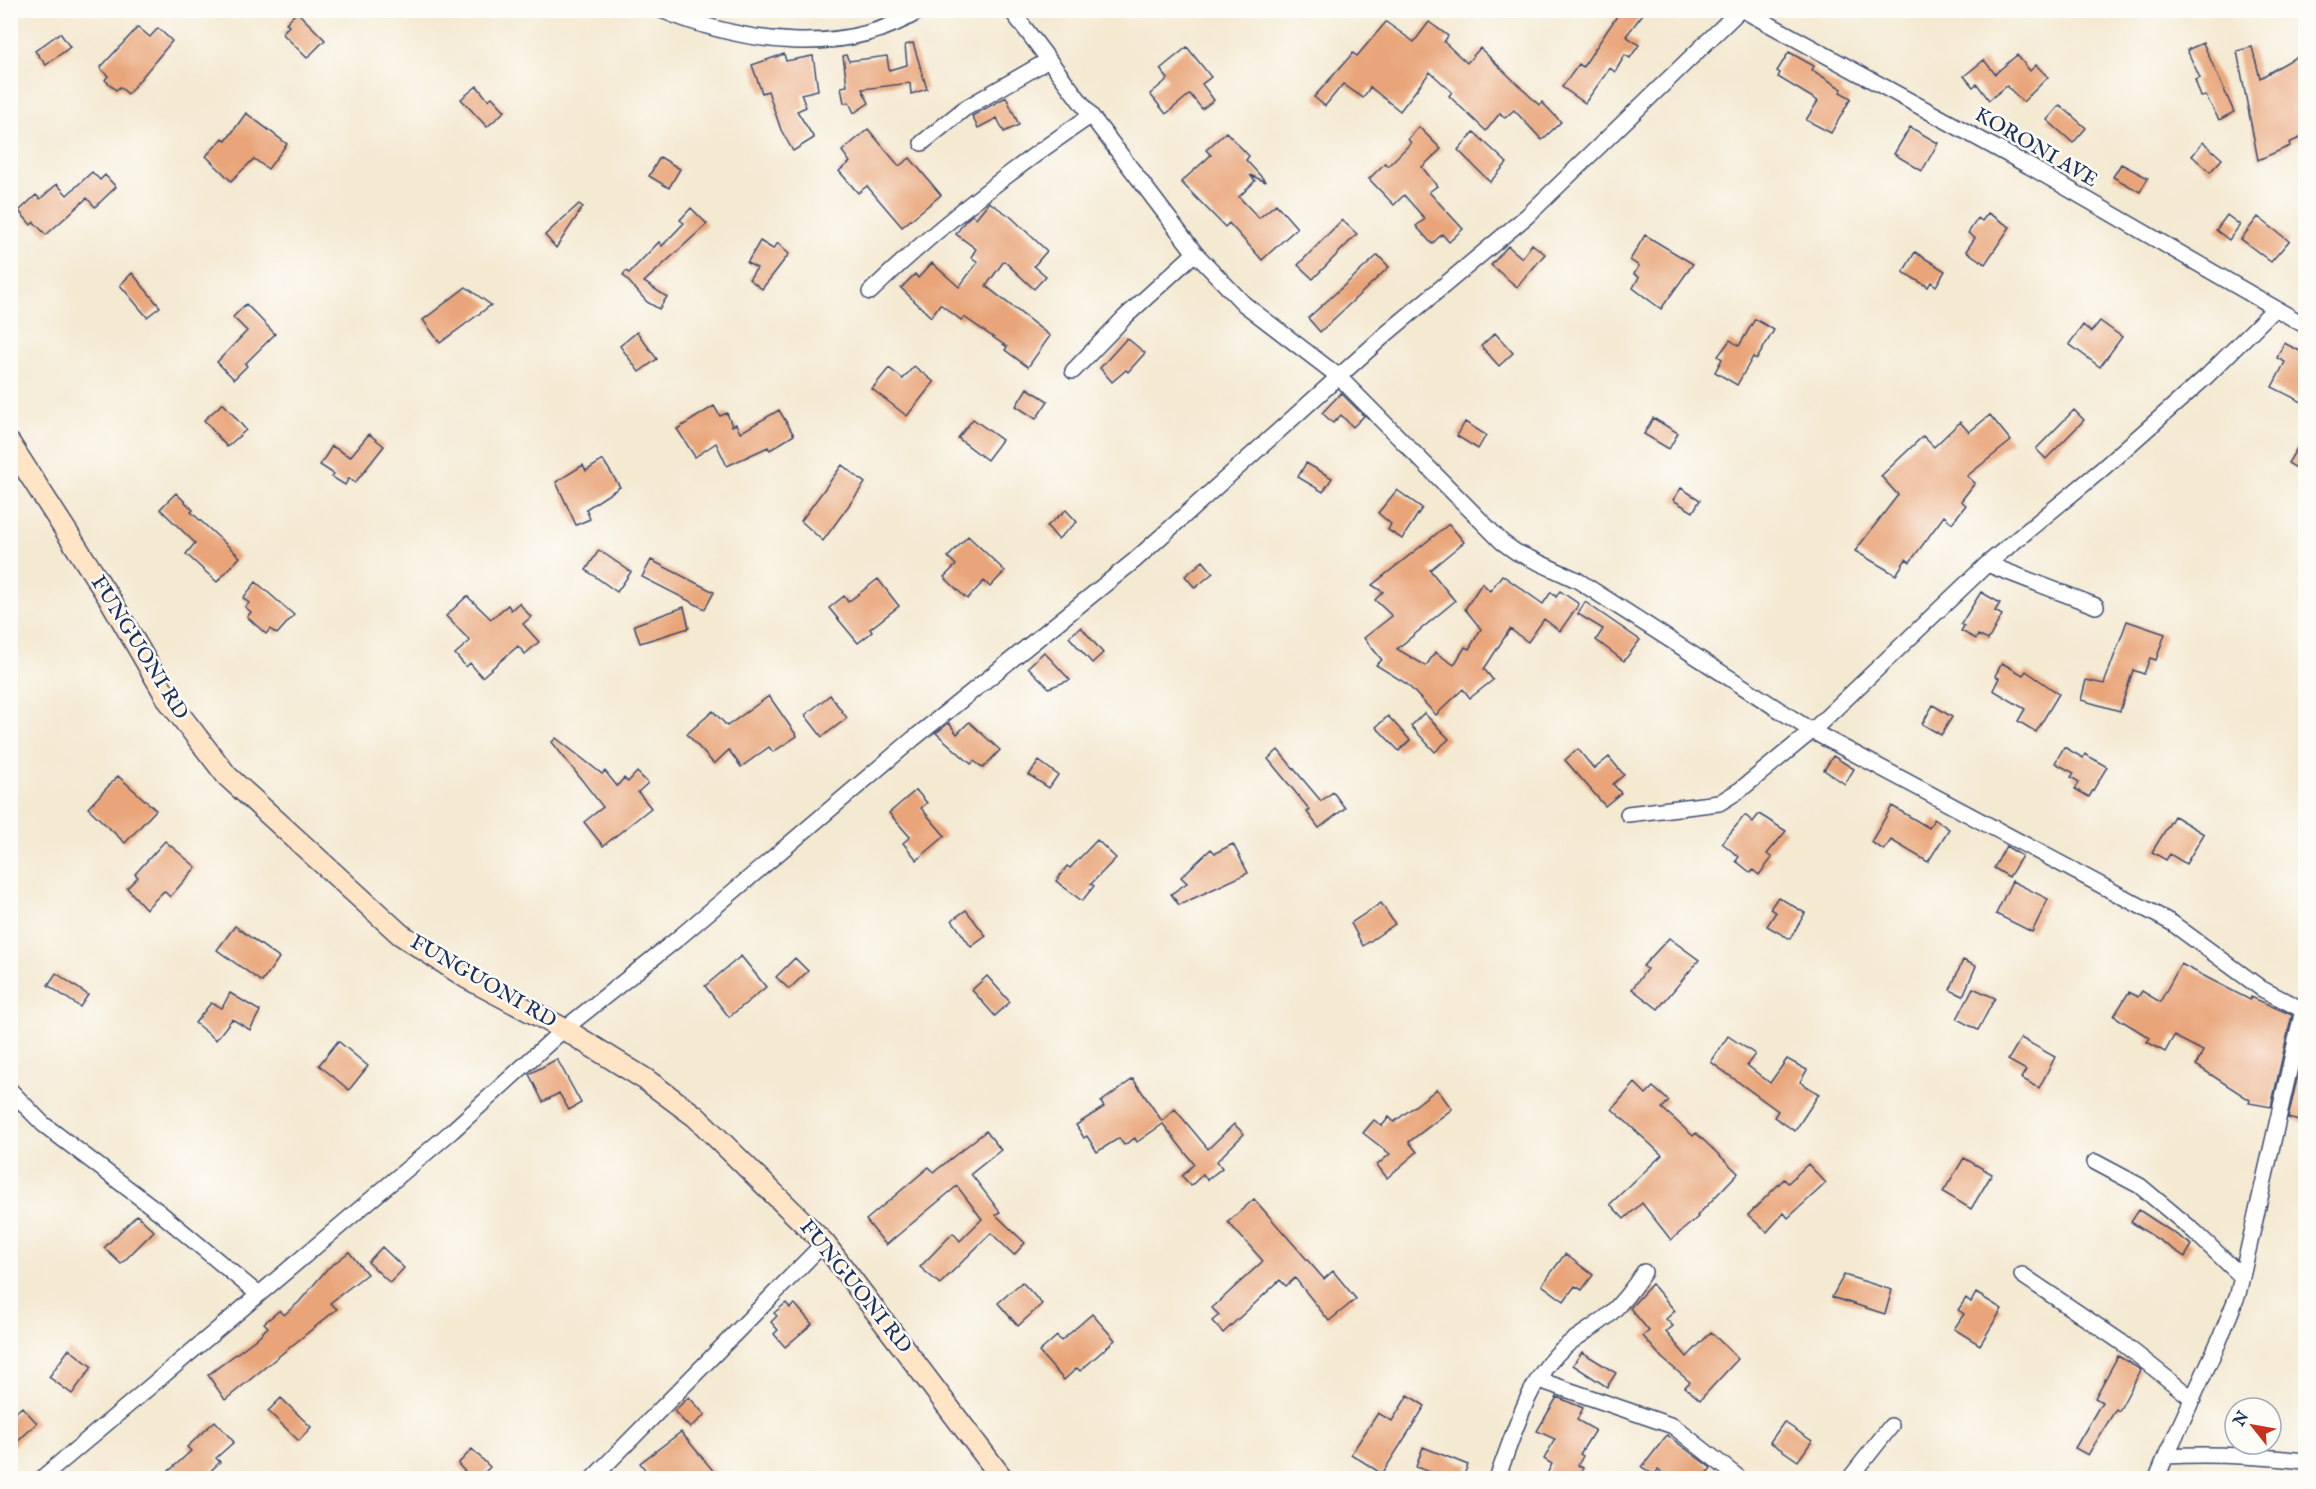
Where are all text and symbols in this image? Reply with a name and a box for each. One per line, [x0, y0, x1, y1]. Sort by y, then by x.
street label: KORONI AVE [1970, 102, 2102, 194]
street label: FUNGUONI RD [84, 571, 194, 725]
street label: FUNGUONI RD [405, 929, 561, 1035]
street label: FUNGUONI RD [793, 1214, 917, 1360]
north arrow [2223, 1396, 2283, 1456]
text: N [2229, 1408, 2254, 1431]

